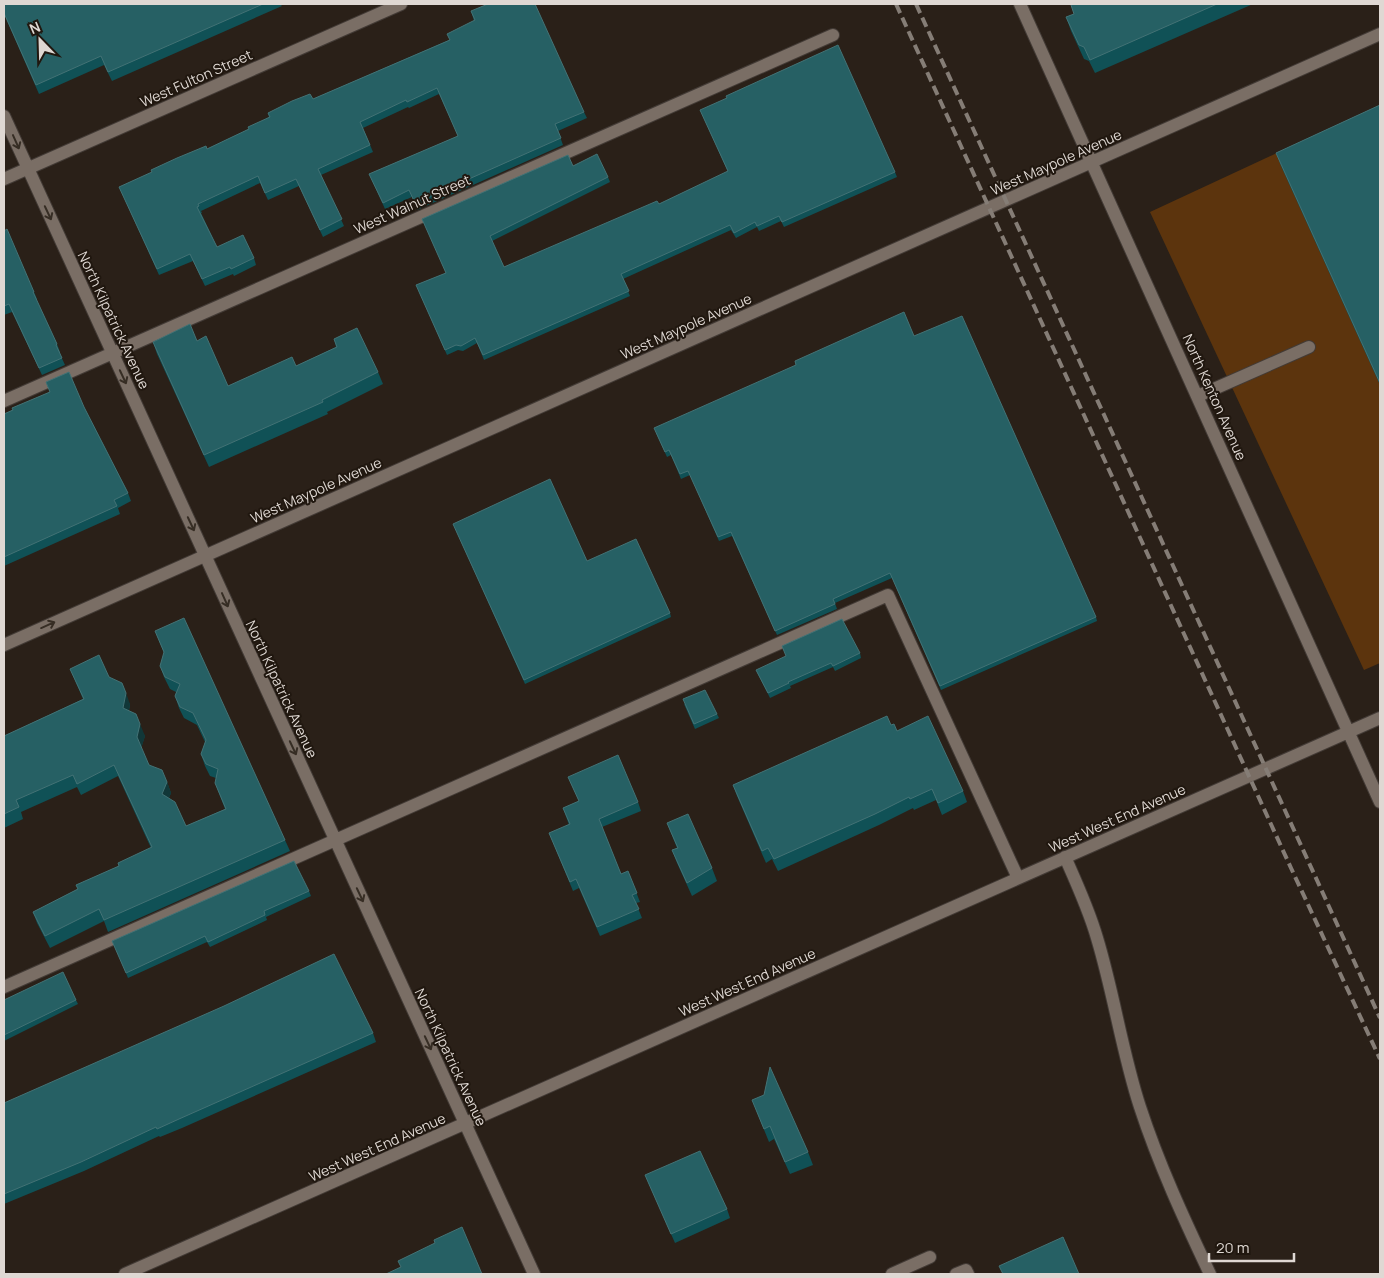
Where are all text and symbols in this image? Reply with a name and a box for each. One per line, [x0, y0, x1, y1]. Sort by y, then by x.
north arrow [15, 15, 65, 65]
text: N [26, 17, 43, 38]
street label: West Fulton Street [137, 45, 255, 111]
street label: West Maypole Avenue [988, 125, 1124, 199]
one-way arrow [11, 134, 21, 149]
street label: West Walnut Street [351, 170, 474, 238]
one-way arrow [44, 205, 54, 220]
street label: North Kilpatrick Avenue [74, 248, 154, 392]
street label: West Maypole Avenue [618, 289, 754, 363]
street label: North Kenton Avenue [1179, 331, 1251, 463]
one-way arrow [119, 369, 128, 384]
street label: West Maypole Avenue [248, 453, 384, 527]
one-way arrow [186, 516, 196, 531]
one-way arrow [221, 592, 231, 607]
street label: North Kilpatrick Avenue [242, 617, 322, 761]
one-way arrow [40, 619, 55, 629]
one-way arrow [288, 740, 298, 755]
street label: West West End Avenue [1046, 779, 1188, 857]
one-way arrow [356, 887, 366, 902]
street label: West West End Avenue [676, 943, 818, 1021]
street label: North Kilpatrick Avenue [411, 985, 491, 1129]
one-way arrow [424, 1035, 433, 1050]
street label: West West End Avenue [306, 1108, 448, 1186]
scale bar [1209, 1230, 1294, 1262]
text: 20 m [1216, 1237, 1249, 1258]

